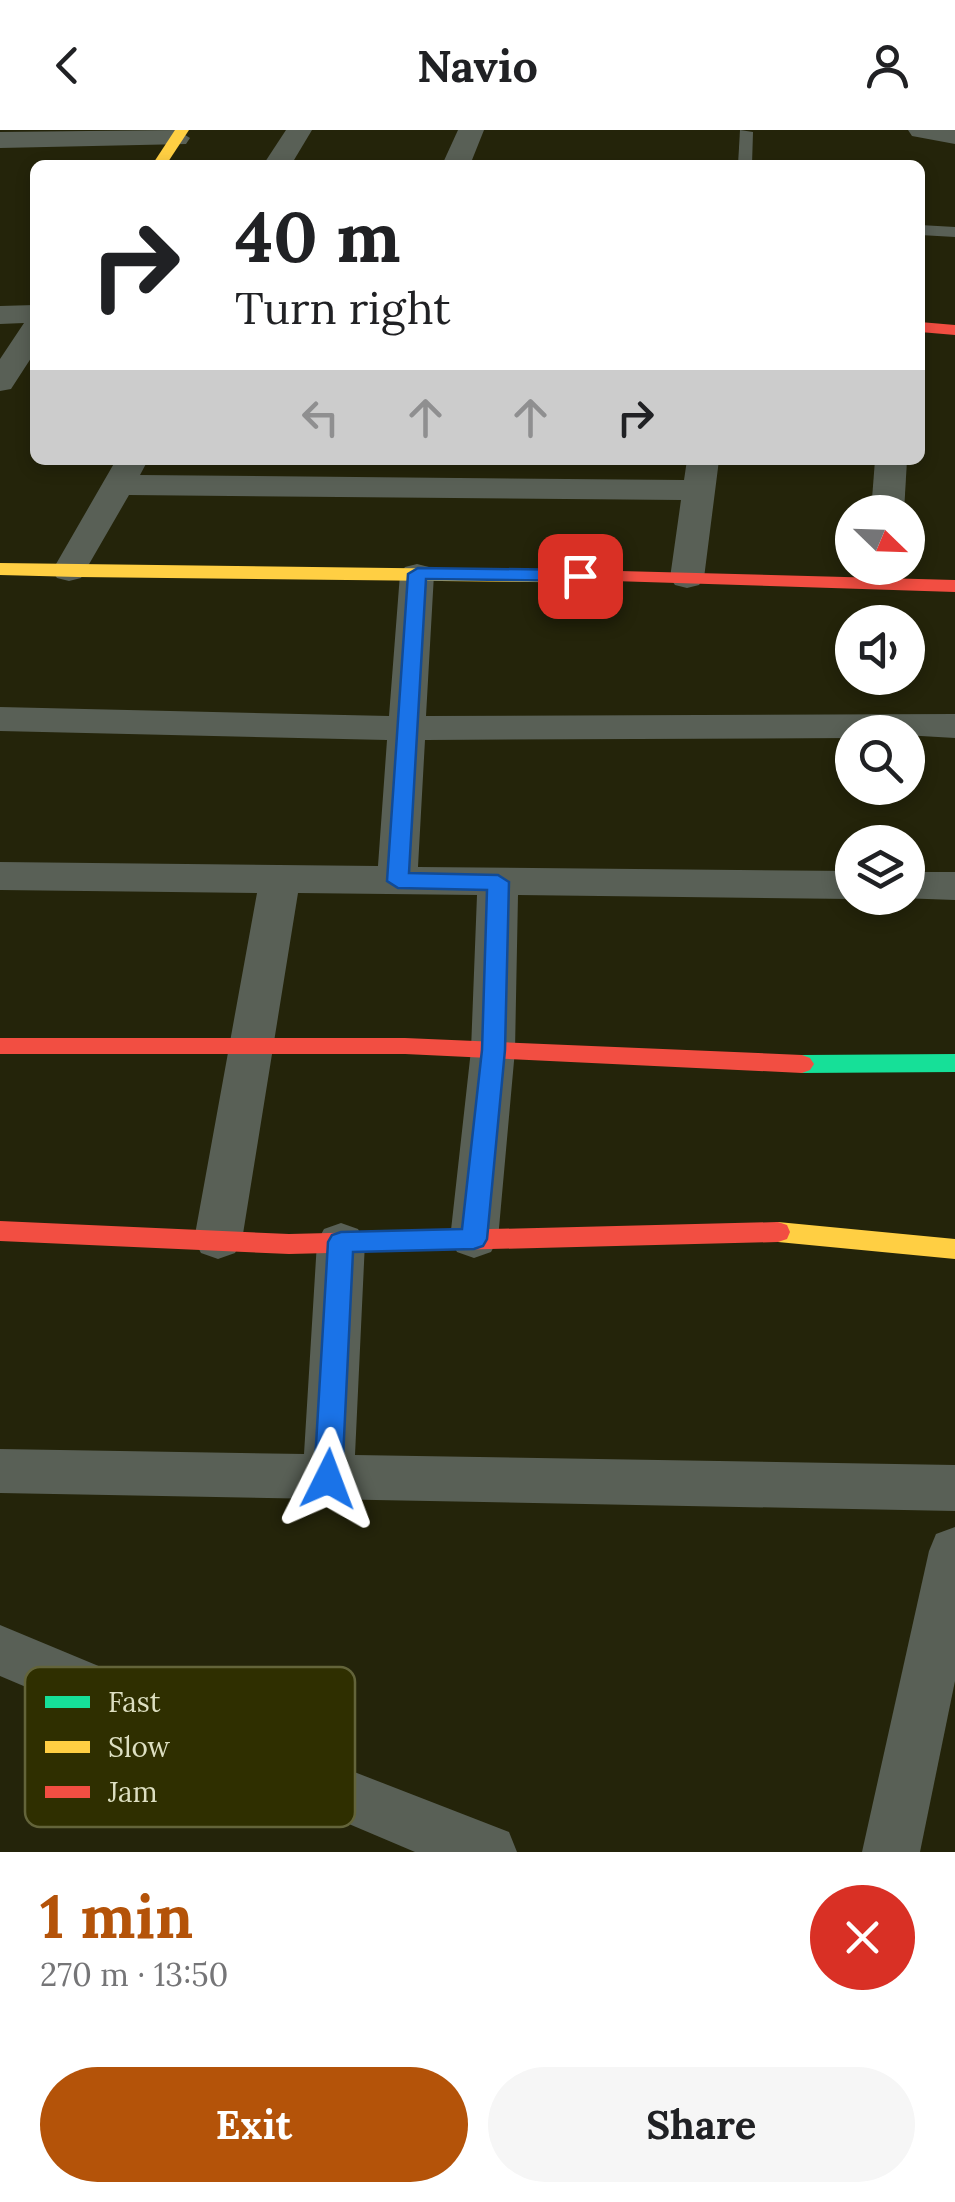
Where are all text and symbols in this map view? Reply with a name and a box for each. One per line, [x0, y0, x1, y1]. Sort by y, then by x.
text: Navio [417, 37, 538, 94]
icon: back [40, 38, 95, 93]
icon: person [860, 38, 915, 93]
text: 40 m [235, 192, 401, 281]
icon: right [70, 200, 200, 330]
text: Turn right [235, 279, 451, 336]
icon: left [293, 390, 348, 445]
icon: ahead [398, 390, 453, 445]
icon: ahead [503, 390, 558, 445]
icon: right [608, 390, 663, 445]
north arrow [835, 495, 925, 585]
map controls [835, 495, 925, 915]
pin [538, 534, 623, 619]
icon: arrive [553, 549, 608, 604]
button: sound [835, 605, 925, 695]
button: search [835, 715, 925, 805]
button: layers [835, 825, 925, 915]
position arrow [276, 1427, 380, 1531]
legend [25, 1667, 355, 1827]
text: Fast [108, 1684, 161, 1720]
text: Slow [108, 1729, 171, 1765]
text: Jam [107, 1774, 158, 1810]
text: 1 min [40, 1878, 193, 1954]
button: close [810, 1885, 915, 1990]
text: 270 m · 13:50 [40, 1954, 228, 1995]
button: Exit [40, 2067, 468, 2182]
button: Share [488, 2067, 915, 2182]

